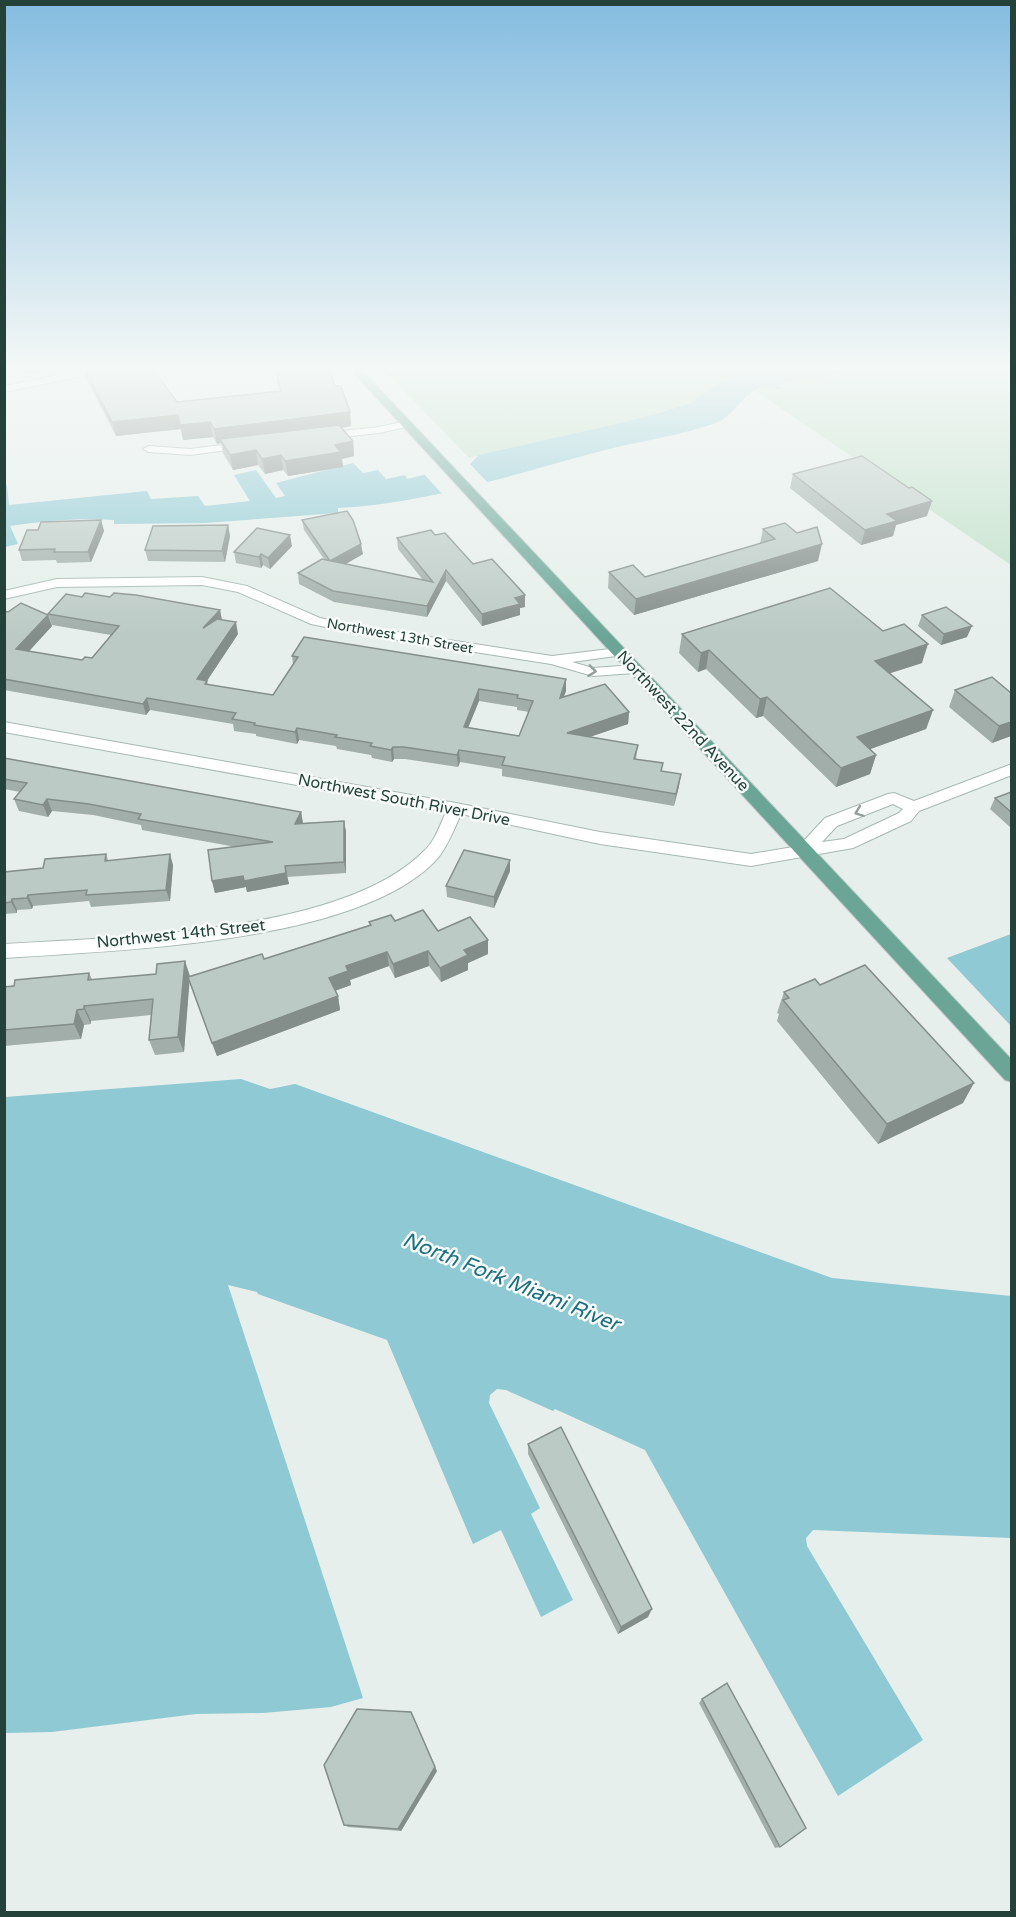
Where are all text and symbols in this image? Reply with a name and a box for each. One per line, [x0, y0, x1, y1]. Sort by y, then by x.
street label: Northwest 13th Street [325, 615, 475, 657]
street label: Northwest 22nd Avenue [613, 647, 753, 795]
one-way arrow [588, 664, 597, 677]
street label: Northwest South River Drive [296, 770, 512, 830]
one-way arrow [854, 804, 865, 817]
street label: Northwest 14th Street [96, 915, 266, 953]
water label: North Fork Miami River [399, 1227, 626, 1338]

